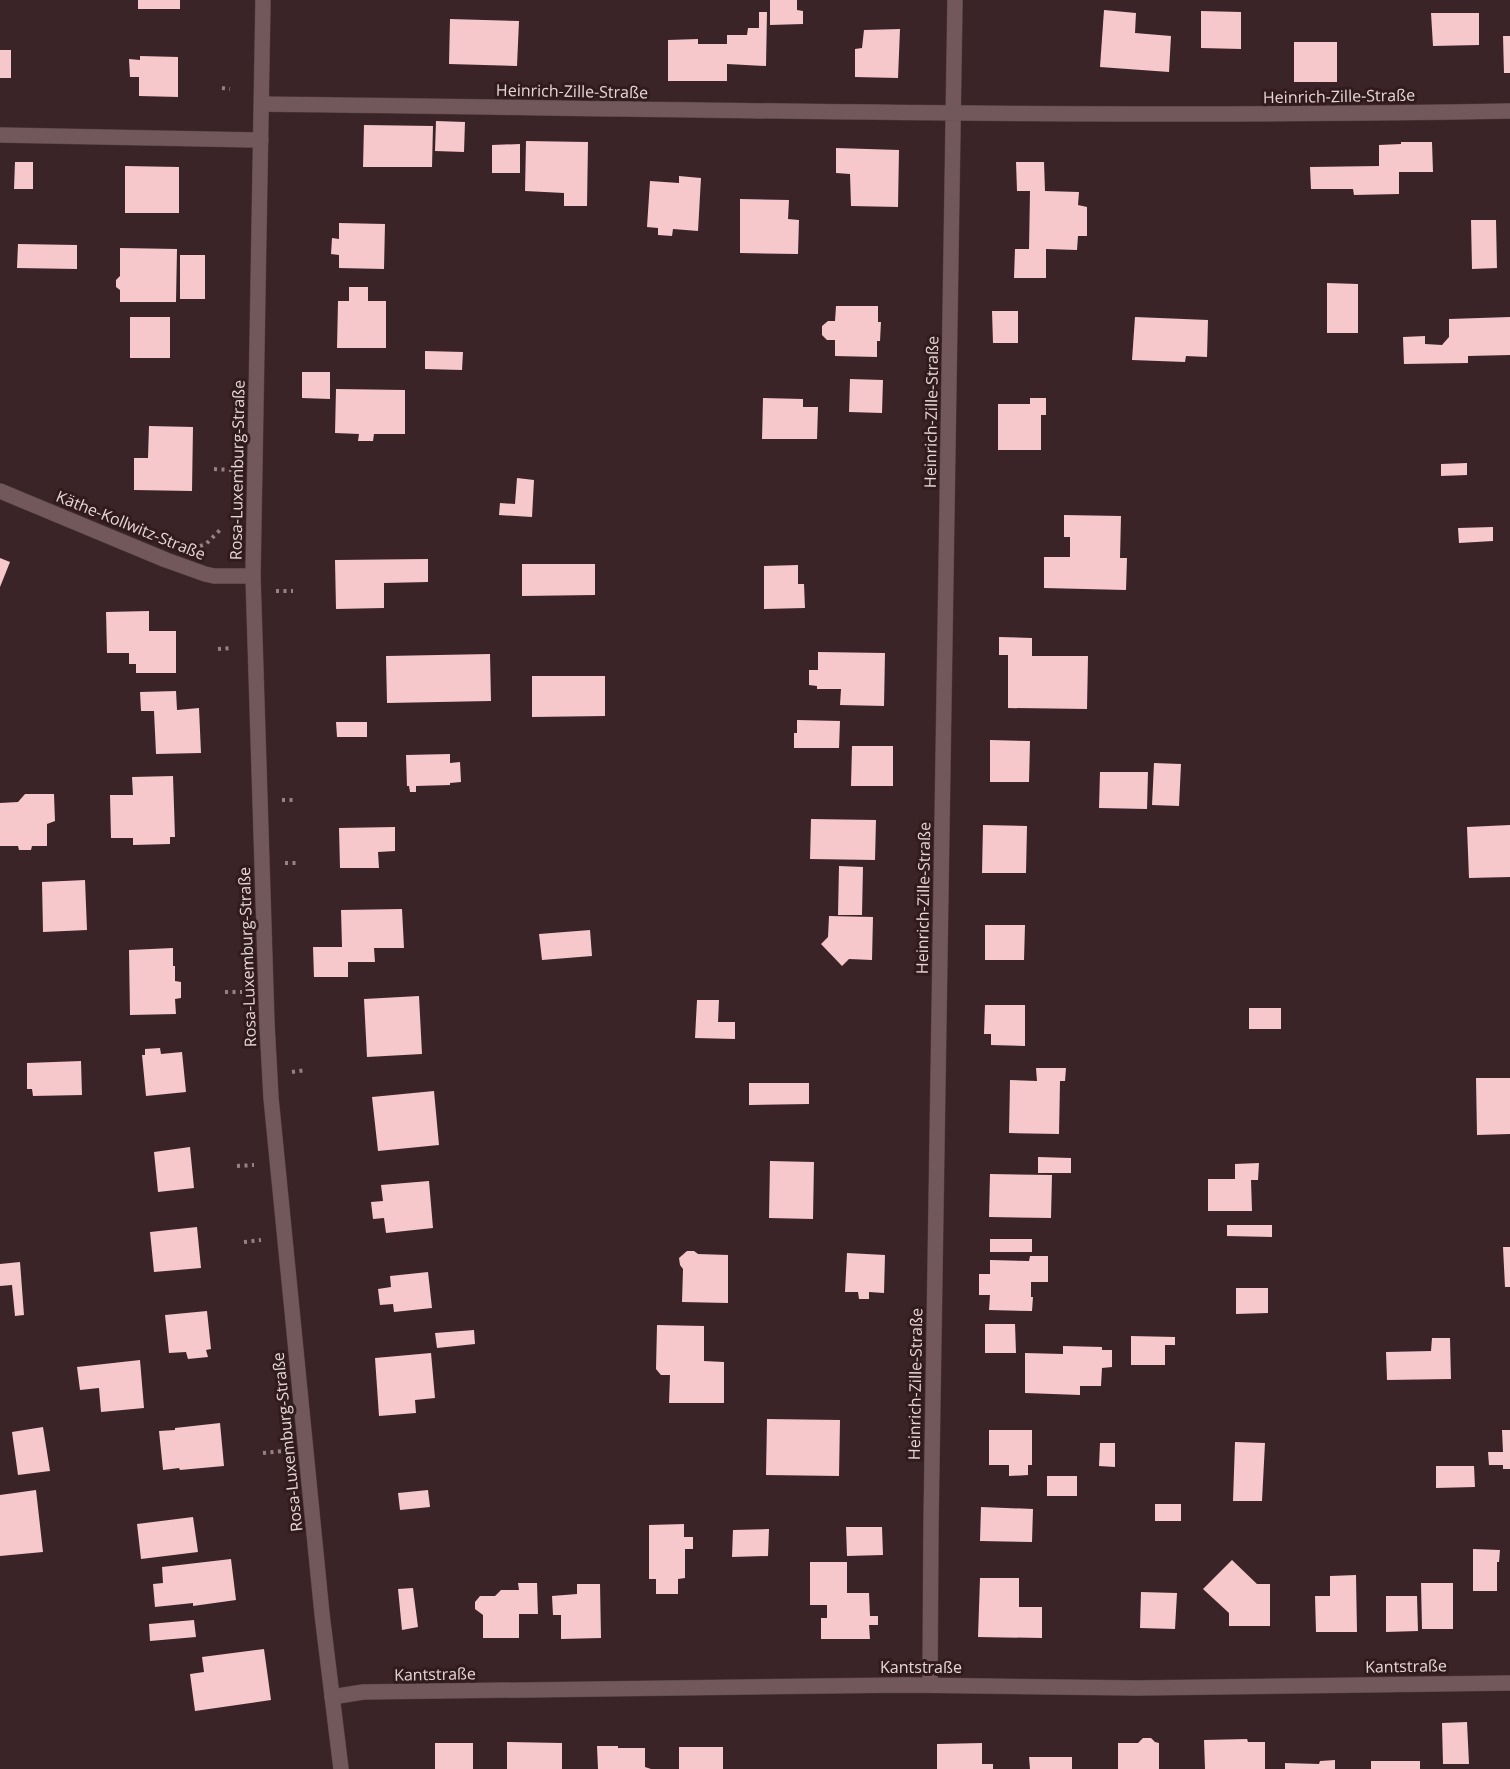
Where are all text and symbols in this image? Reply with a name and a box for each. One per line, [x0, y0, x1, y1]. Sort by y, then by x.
street label: Heinrich-Zille-Straße [496, 79, 648, 103]
street label: Heinrich-Zille-Straße [1263, 84, 1415, 108]
street label: Heinrich-Zille-Straße [919, 336, 943, 488]
street label: Rosa-Luxemburg-Straße [224, 380, 250, 560]
street label: Käthe-Kollwitz-Straße [53, 485, 209, 565]
street label: Heinrich-Zille-Straße [911, 822, 935, 974]
street label: Rosa-Luxemburg-Straße [233, 866, 261, 1047]
street label: Heinrich-Zille-Straße [903, 1308, 927, 1460]
street label: Rosa-Luxemburg-Straße [267, 1351, 307, 1533]
street label: Kantstraße [1365, 1654, 1447, 1678]
street label: Kantstraße [880, 1656, 962, 1678]
street label: Kantstraße [394, 1662, 476, 1686]

